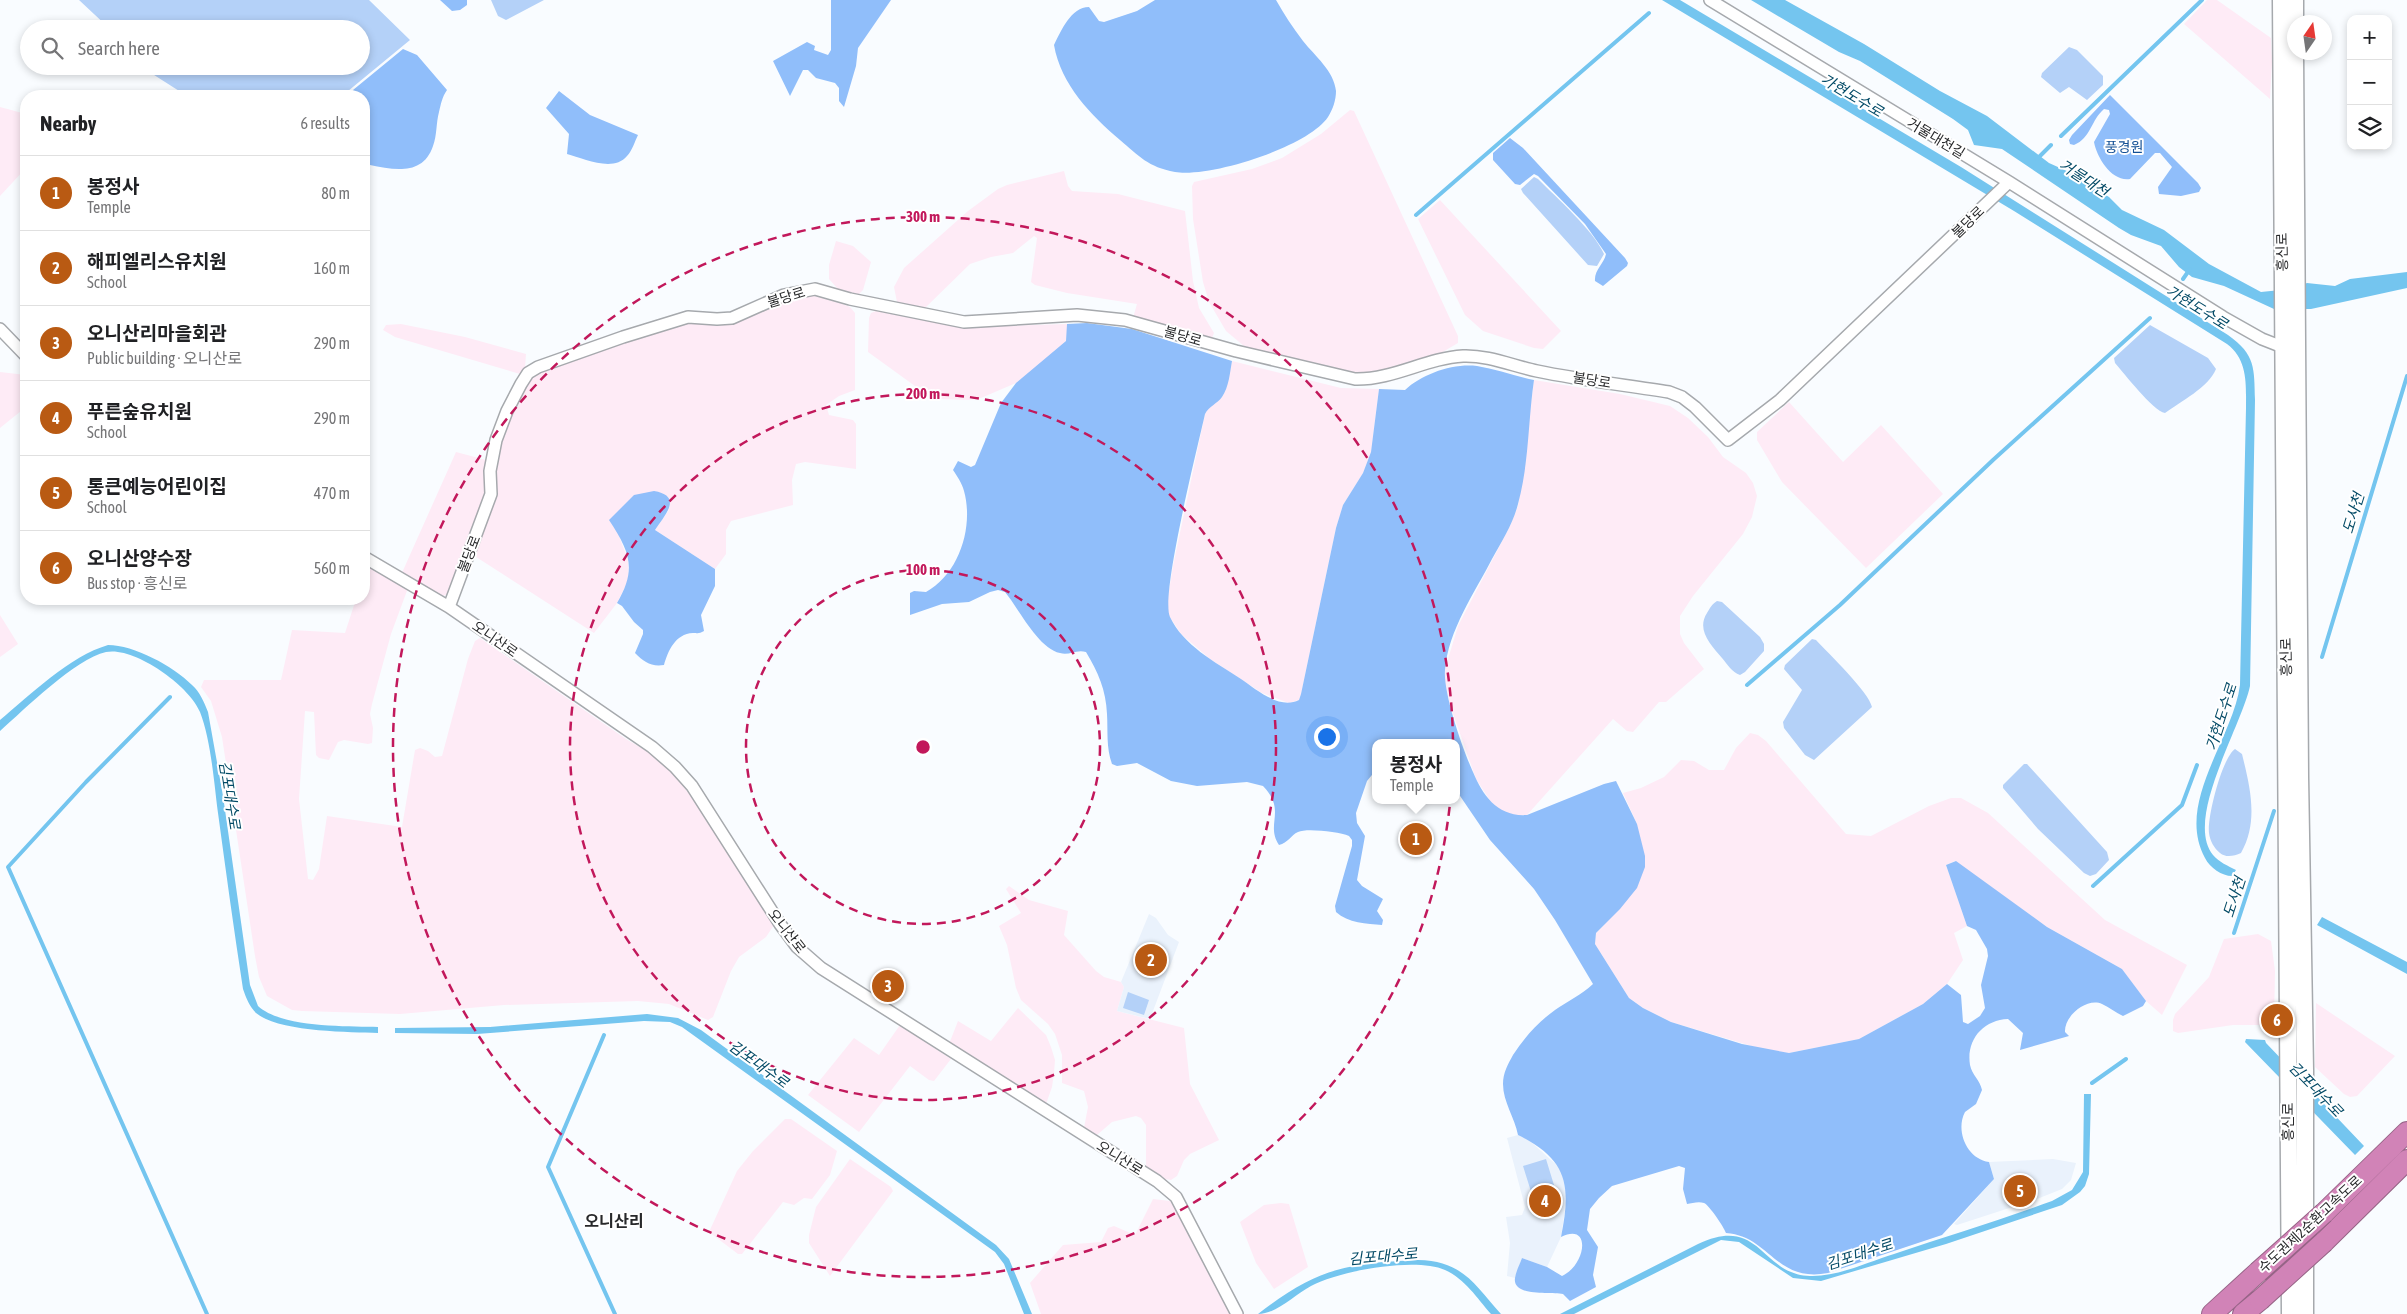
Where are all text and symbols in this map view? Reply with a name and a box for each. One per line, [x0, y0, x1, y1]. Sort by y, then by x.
north arrow [2287, 15, 2332, 60]
map controls [2347, 15, 2392, 150]
button: + [2347, 15, 2392, 60]
search box [20, 20, 370, 75]
icon: search [38, 34, 66, 62]
text: Search here [78, 37, 160, 59]
button: − [2347, 60, 2392, 105]
water label: 가현도수로 [1818, 70, 1887, 121]
button: layers [2347, 105, 2392, 150]
text: Nearby [40, 111, 96, 135]
text: 6 results [300, 114, 350, 132]
street label: 거물대천길 [1904, 115, 1968, 161]
park label: 풍경원 [2105, 139, 2143, 155]
water label: 거물대천 [2056, 156, 2114, 201]
text: 봉정사 [87, 175, 139, 197]
text: 1 [52, 184, 60, 202]
text: 80 m [321, 184, 350, 202]
text: Temple [87, 198, 131, 216]
street label: 불당로 [1949, 203, 1988, 241]
text: 300 m [906, 208, 940, 225]
street label: 흥신로 [2274, 232, 2290, 271]
text: 해피엘리스유치원 [87, 250, 227, 272]
text: 2 [52, 259, 60, 277]
text: 160 m [314, 259, 350, 277]
text: School [87, 273, 127, 291]
water label: 가현도수로 [2163, 282, 2232, 333]
street label: 불당로 [765, 284, 807, 310]
text: 오니산리마을회관 [87, 322, 227, 344]
street label: 불당로 [1162, 323, 1204, 349]
text: 3 [52, 334, 60, 352]
text: 290 m [314, 334, 350, 352]
text: Public building · 오니산로 [87, 349, 242, 367]
street label: 불당로 [1572, 369, 1612, 391]
text: 200 m [906, 385, 940, 402]
text: 푸른숲유치원 [87, 400, 192, 422]
text: 4 [52, 409, 60, 427]
text: 290 m [314, 409, 350, 427]
text: School [87, 423, 127, 441]
text: 통큰예능어린이집 [87, 475, 227, 497]
text: 5 [52, 484, 60, 502]
text: 470 m [314, 484, 350, 502]
water label: 도사천 [2339, 489, 2368, 535]
text: School [87, 498, 127, 516]
street label: 불당로 [455, 533, 483, 575]
text: 오니산양수장 [87, 547, 192, 569]
text: 6 [52, 559, 60, 577]
text: 560 m [314, 559, 350, 577]
text: 100 m [906, 561, 940, 578]
text: Bus stop · 흥신로 [87, 574, 187, 592]
street label: 오니산로 [469, 618, 521, 660]
street label: 흥신로 [2278, 637, 2294, 676]
water label: 가현도수로 [2202, 680, 2240, 752]
your location [1314, 724, 1340, 750]
centre of rings [914, 738, 932, 756]
popup [1372, 739, 1460, 804]
text: 봉정사 [1390, 753, 1442, 775]
water label: 김포대수로 [216, 760, 244, 832]
text: Temple [1390, 776, 1434, 794]
pin: 1 [1400, 820, 1432, 858]
water label: 도사천 [2220, 873, 2249, 919]
street label: 오니산로 [765, 906, 809, 956]
pin: 2 [1135, 941, 1167, 979]
pin: 3 [872, 967, 904, 1005]
pin: 6 [2261, 1001, 2293, 1039]
water label: 김포대수로 [726, 1037, 793, 1092]
water label: 김포대수로 [2286, 1058, 2347, 1121]
street label: 흥신로 [2280, 1103, 2296, 1141]
street label: 오니산로 [1094, 1138, 1146, 1178]
pin: 5 [2004, 1172, 2036, 1210]
street label: 수도권제2순환고속도로 [2255, 1172, 2365, 1276]
pin: 4 [1529, 1182, 1561, 1220]
district label: 오니산리 [585, 1212, 643, 1230]
water label: 김포대수로 [1824, 1235, 1896, 1273]
water label: 김포대수로 [1348, 1244, 1419, 1267]

